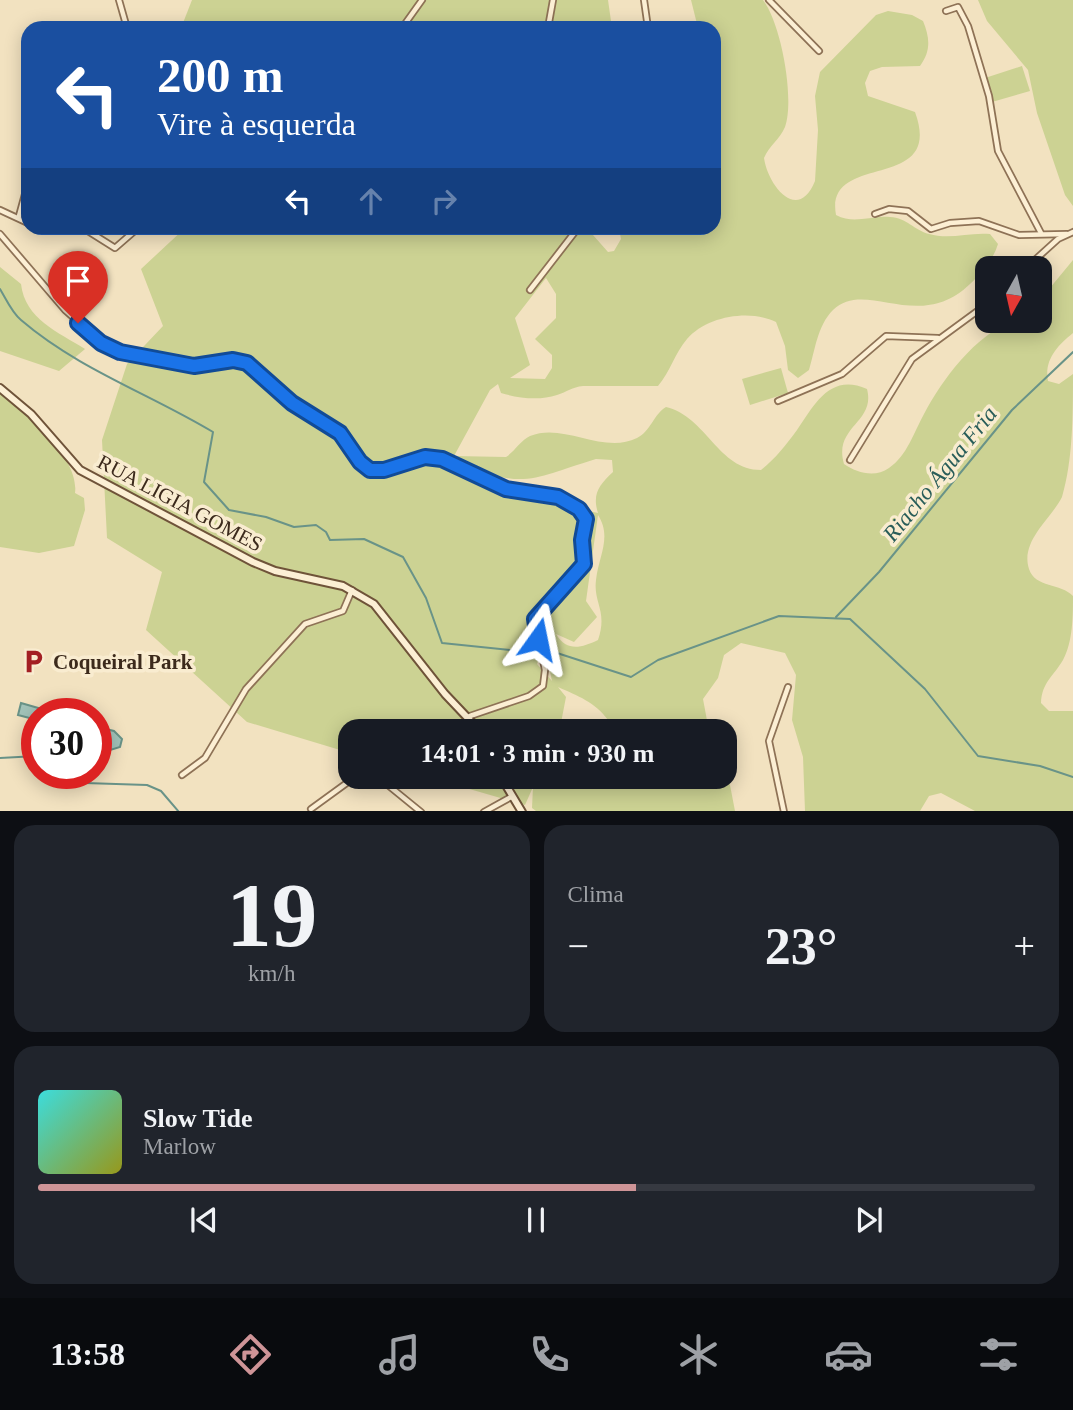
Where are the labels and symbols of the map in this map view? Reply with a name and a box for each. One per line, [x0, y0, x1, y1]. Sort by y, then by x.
pin [48, 251, 108, 323]
north arrow [975, 256, 1052, 332]
water label: Riacho Água Fria [877, 402, 1002, 547]
street label: RUA LIGIA GOMES [93, 449, 267, 557]
position arrow [501, 602, 575, 676]
parking icon: Coqueiral Park [19, 648, 47, 676]
place label: Coqueiral Park [53, 650, 193, 674]
speed limit sign: 30 [21, 698, 112, 789]

